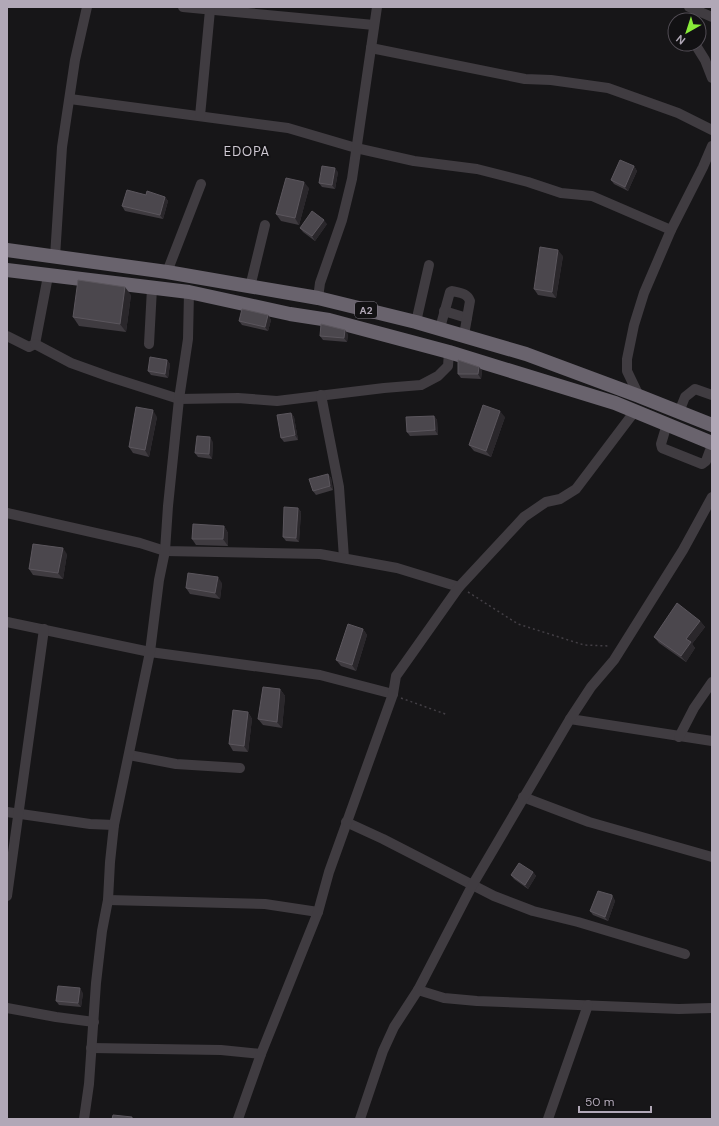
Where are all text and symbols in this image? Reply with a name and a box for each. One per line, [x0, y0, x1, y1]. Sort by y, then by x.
north arrow [667, 12, 707, 52]
text: N [673, 32, 688, 48]
district label: EDOPA [224, 143, 270, 160]
road number: A2 [355, 302, 377, 318]
scale bar [579, 1088, 651, 1114]
text: 50 m [585, 1094, 614, 1110]

